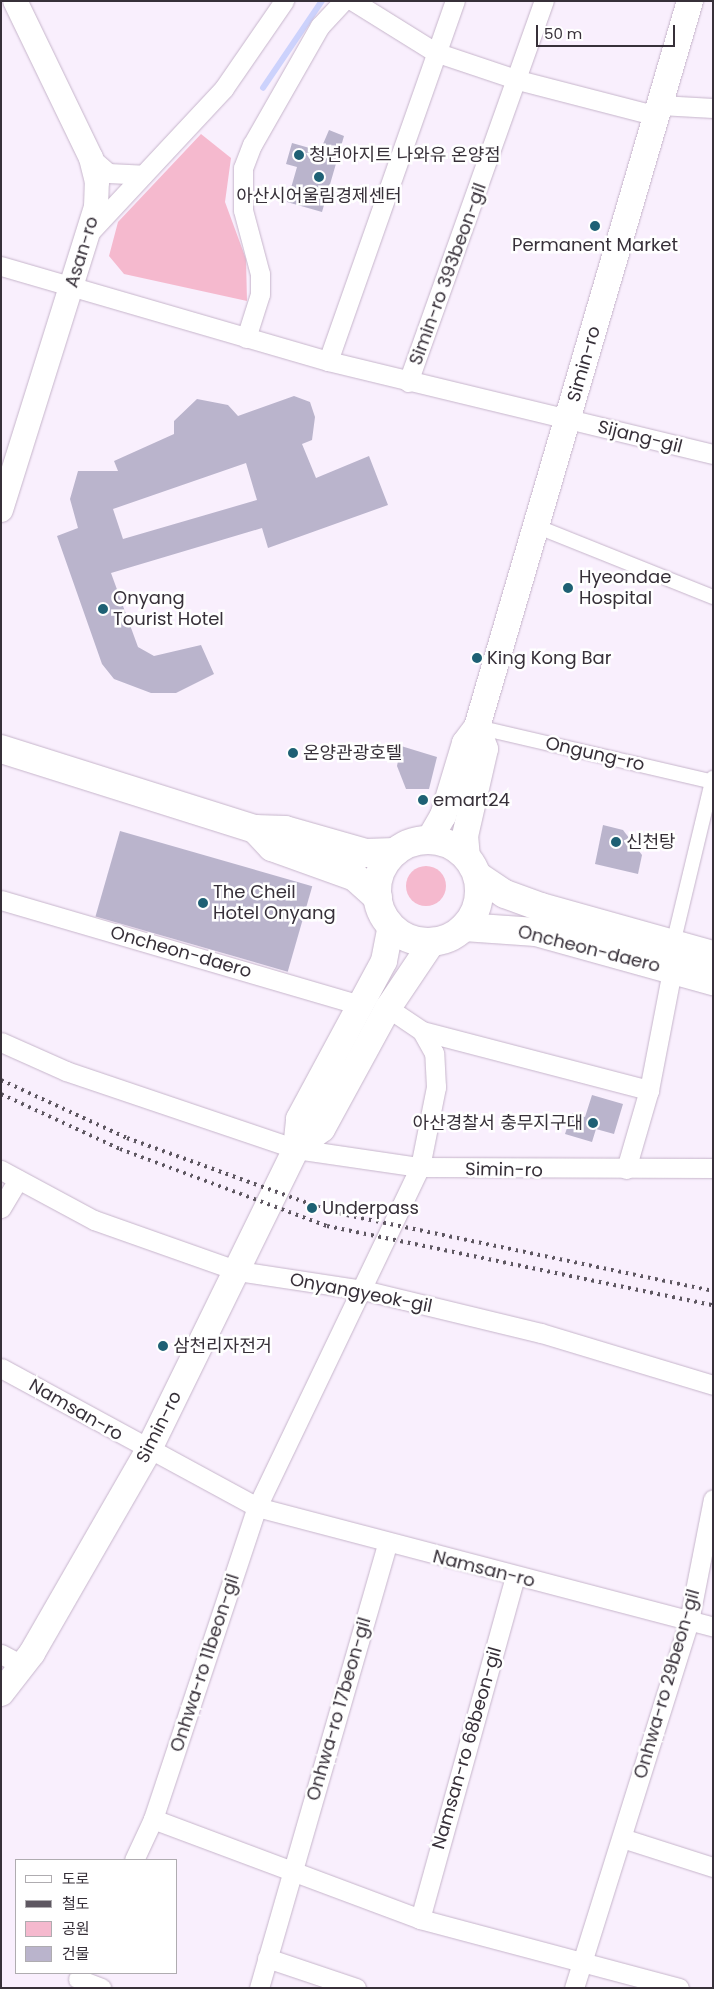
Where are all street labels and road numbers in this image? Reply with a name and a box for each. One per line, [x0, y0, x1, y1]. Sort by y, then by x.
street label: Simin-ro 393beon-gil [405, 180, 491, 368]
street label: Asan-ro [61, 214, 103, 290]
street label: Simin-ro [563, 324, 605, 404]
street label: Sijang-gil [596, 416, 684, 458]
street label: Ongung-ro [543, 732, 647, 776]
street label: Oncheon-daero [516, 921, 662, 977]
street label: Oncheon-daero [108, 922, 254, 982]
street label: Simin-ro [465, 1159, 543, 1181]
street label: Onyangyeok-gil [288, 1269, 434, 1317]
street label: Namsan-ro [25, 1374, 127, 1446]
street label: Simin-ro [132, 1388, 186, 1466]
street label: Namsan-ro [431, 1546, 537, 1592]
street label: Onhwa-ro 11beon-gil [166, 1571, 244, 1755]
street label: Onhwa-ro 29beon-gil [630, 1587, 704, 1781]
street label: Onhwa-ro 17beon-gil [302, 1615, 376, 1803]
street label: Namsan-ro 68beon-gil [428, 1644, 506, 1852]

